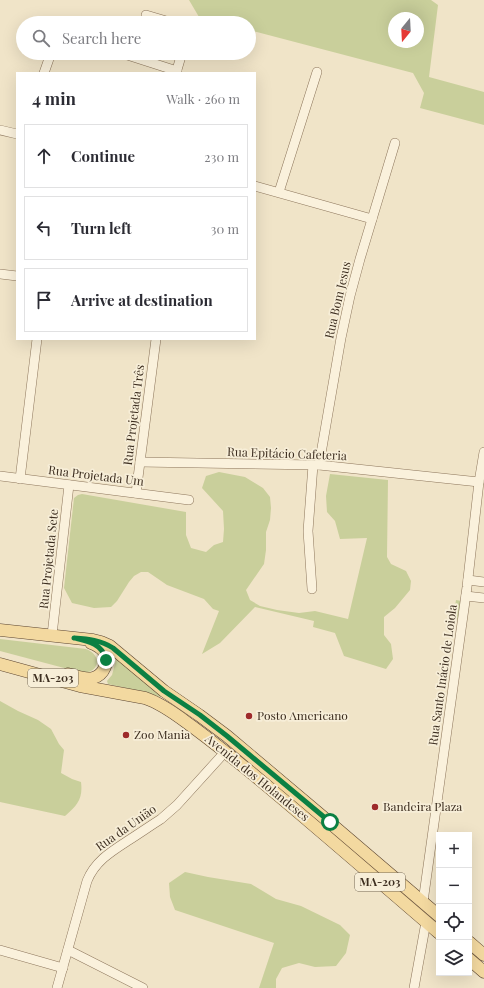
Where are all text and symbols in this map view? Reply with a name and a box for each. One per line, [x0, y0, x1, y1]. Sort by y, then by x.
north arrow [388, 12, 424, 48]
search box [16, 16, 256, 60]
icon: search [30, 27, 52, 49]
text: Search here [62, 28, 141, 48]
text: 4 min [32, 87, 76, 109]
text: Walk · 260 m [166, 90, 240, 107]
icon: ahead [33, 145, 55, 167]
text: Continue [71, 146, 135, 166]
text: 230 m [204, 148, 239, 165]
icon: left [33, 217, 55, 239]
text: Turn left [71, 218, 132, 238]
text: 30 m [211, 220, 239, 237]
street label: Rua Bom Jesus [320, 260, 354, 340]
icon: arrive [33, 289, 55, 311]
text: Arrive at destination [71, 290, 213, 310]
street label: Rua Projetada Três [119, 364, 147, 466]
street label: Rua Epitácio Cafeteria [227, 443, 347, 463]
street label: Rua Projetada Um [47, 461, 145, 489]
street label: Rua Projetada Sete [35, 508, 61, 610]
street label: Rua Santo Inácio de Loiola [424, 603, 460, 746]
route end [97, 651, 115, 669]
road number: MA-203 [28, 669, 78, 687]
place label: Posto Americano [257, 707, 348, 723]
marker: Posto Americano [244, 711, 254, 721]
place label: Zoo Mania [134, 726, 190, 742]
marker: Zoo Mania [121, 730, 131, 740]
street label: Avenida dos Holandeses [201, 730, 313, 824]
place label: Bandeira Plaza [383, 798, 462, 814]
street label: Rua da União [92, 800, 159, 854]
marker: Bandeira Plaza [370, 802, 380, 812]
route start [321, 813, 339, 831]
map controls [436, 832, 472, 976]
button: + [436, 832, 472, 868]
button: − [436, 868, 472, 904]
road number: MA-203 [355, 873, 405, 891]
button: locate [436, 904, 472, 940]
button: layers [436, 940, 472, 976]

